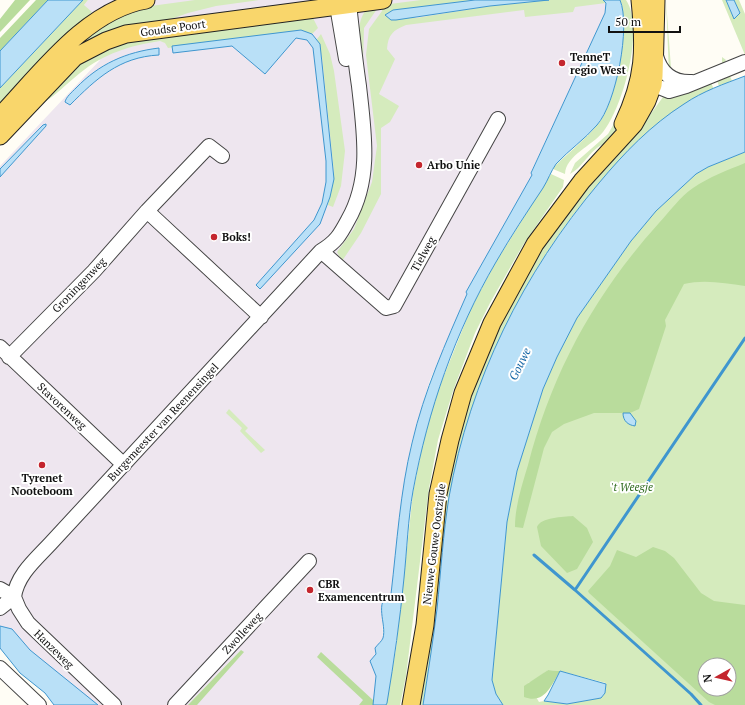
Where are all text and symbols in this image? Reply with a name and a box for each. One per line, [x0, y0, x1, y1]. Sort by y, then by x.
scale bar [609, 8, 680, 34]
text: 50 m [615, 14, 642, 29]
street label: Goudse Poort [139, 16, 207, 40]
place label: TenneT regio West [570, 50, 626, 77]
marker: TenneT regio West [557, 58, 567, 68]
place label: Arbo Unie [427, 158, 480, 172]
marker: Arbo Unie [414, 160, 424, 170]
place label: Boks! [222, 230, 251, 244]
marker: Boks! [209, 232, 219, 242]
street label: Tielweg [408, 234, 438, 274]
street label: Groningenweg [49, 254, 109, 316]
water label: Gouwe [505, 345, 534, 383]
street label: Burgemeester van Reenensingel [105, 360, 221, 484]
street label: Stavorenweg [34, 380, 90, 433]
marker: Tyrenet Nooteboom [37, 460, 47, 470]
place label: Tyrenet Nooteboom [11, 471, 73, 498]
park label: 't Weegje [611, 480, 653, 494]
street label: Nieuwe Gouwe Oostzijde [420, 482, 448, 605]
place label: CBR Examencentrum [318, 577, 405, 604]
marker: CBR Examencentrum [305, 585, 315, 595]
street label: Zwolleweg [219, 609, 265, 657]
street label: Hanzeweg [31, 627, 77, 672]
north arrow [697, 657, 737, 697]
text: N [699, 673, 715, 683]

